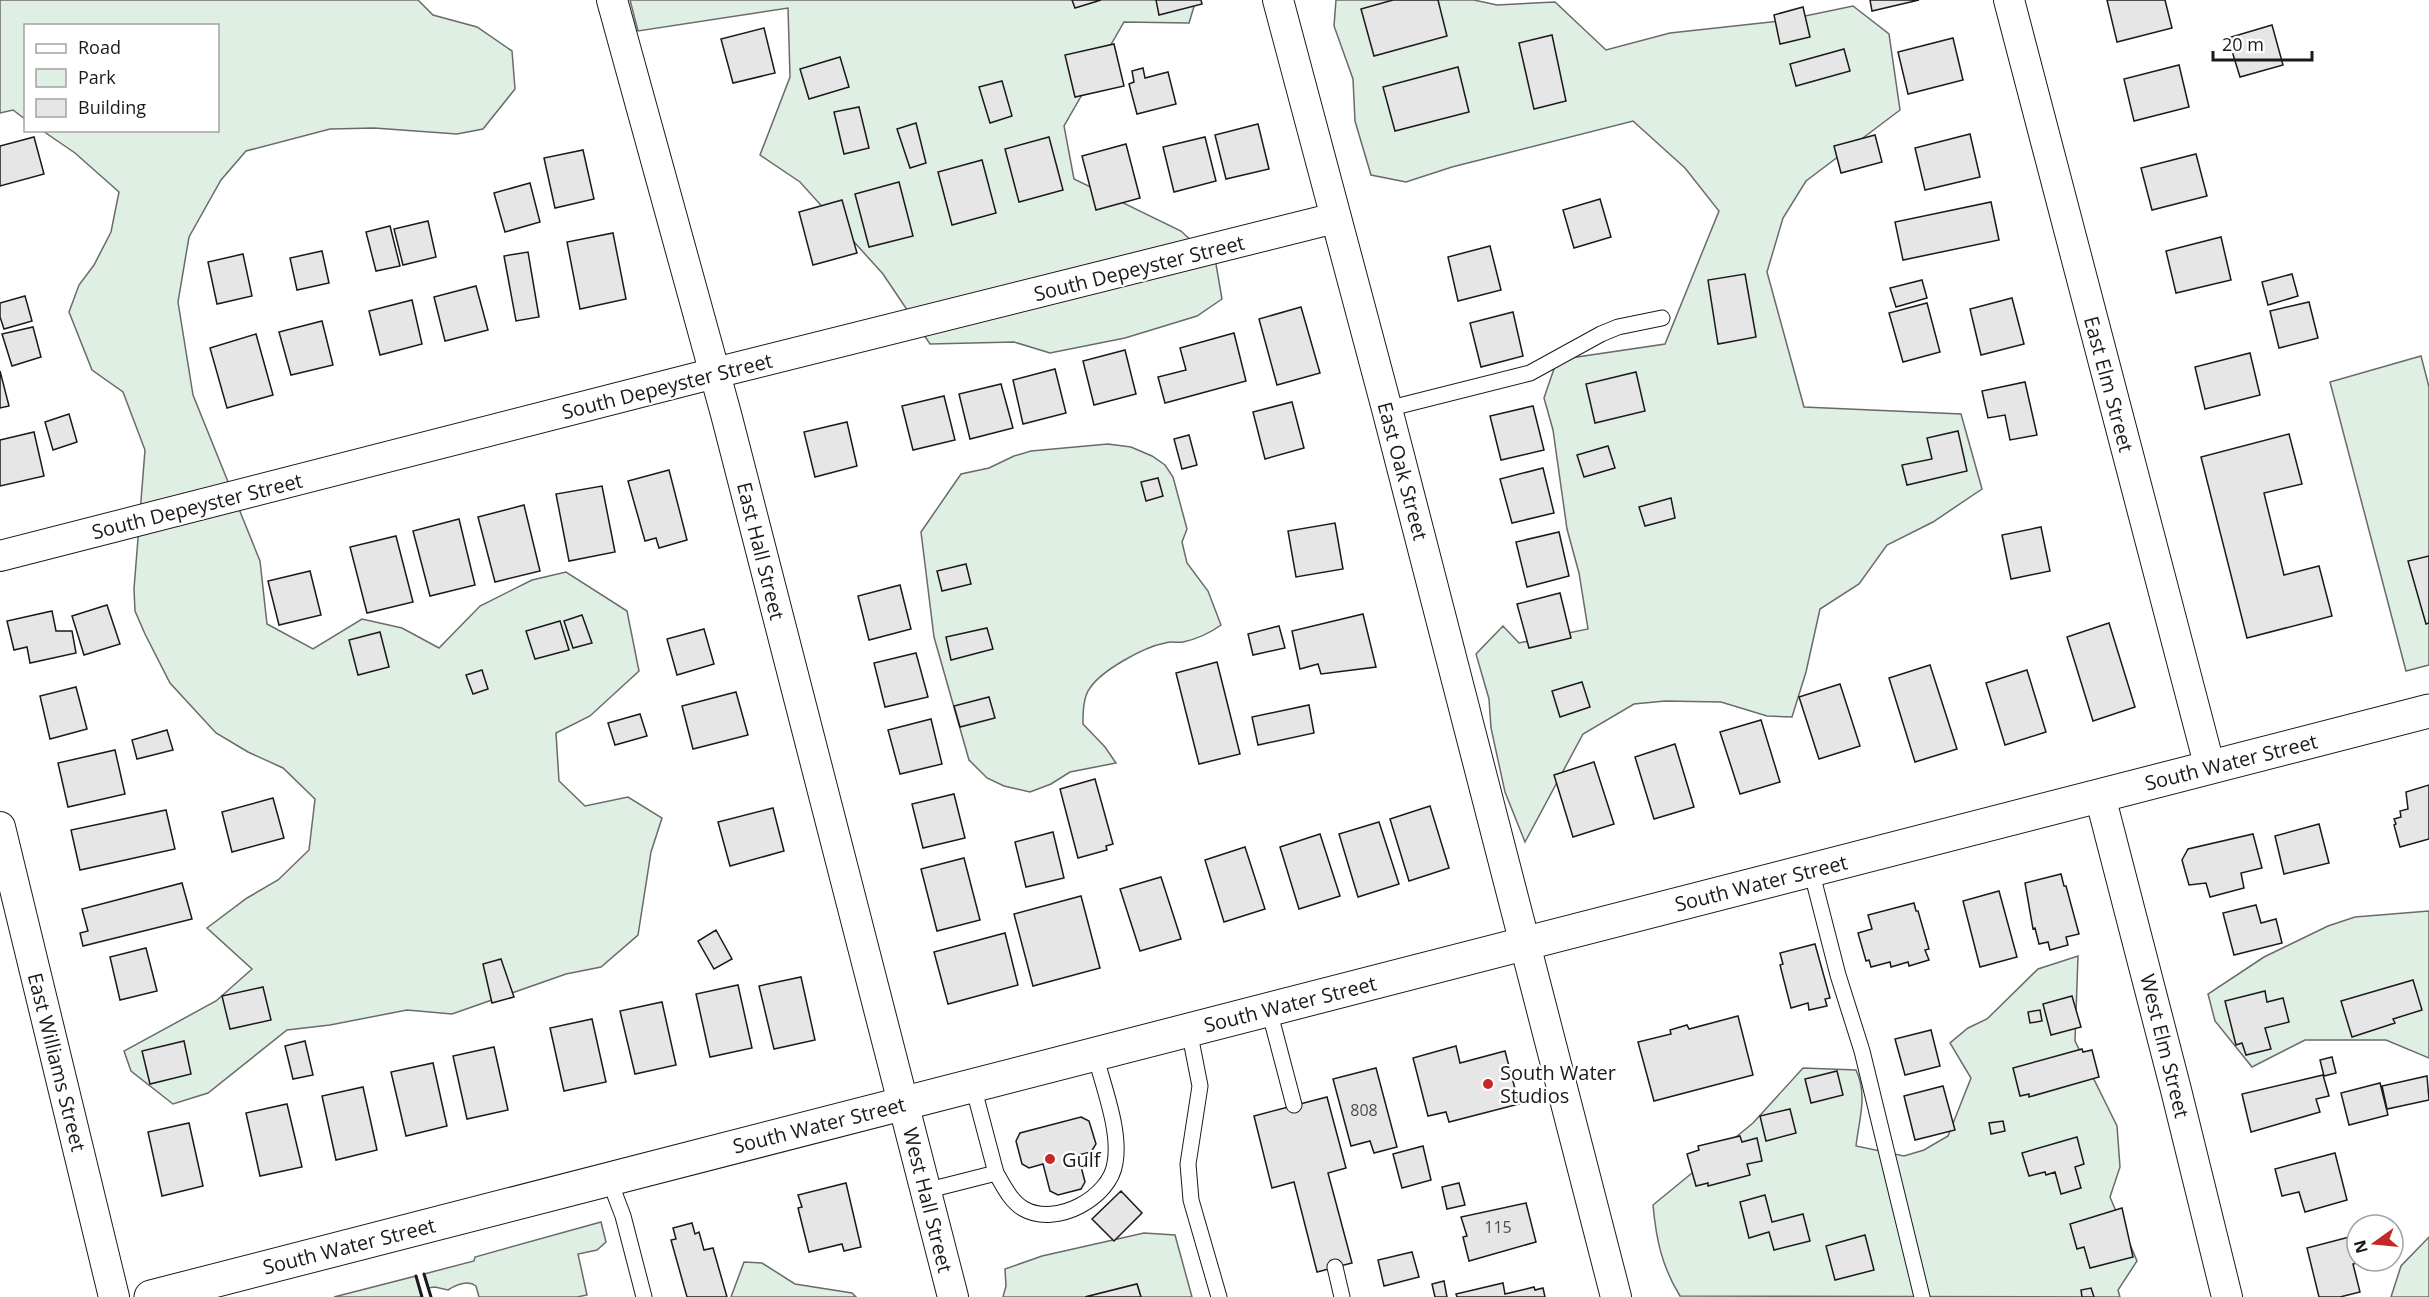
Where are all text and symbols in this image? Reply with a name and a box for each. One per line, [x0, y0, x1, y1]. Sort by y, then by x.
legend [24, 24, 219, 132]
scale bar [2213, 24, 2312, 62]
text: 20 m [2222, 32, 2264, 56]
text: Road [78, 35, 121, 59]
text: Park [78, 65, 116, 89]
text: Building [78, 95, 146, 119]
street label: South Depeyster Street [1031, 229, 1247, 307]
street label: East Elm Street [2078, 313, 2140, 455]
street label: South Depeyster Street [559, 347, 775, 425]
street label: East Oak Street [1372, 399, 1434, 543]
street label: South Depeyster Street [89, 467, 305, 545]
street label: East Hall Street [731, 479, 791, 623]
street label: South Water Street [2142, 727, 2320, 797]
street label: South Water Street [1672, 848, 1850, 918]
street label: South Water Street [1201, 969, 1379, 1039]
street label: East Williams Street [22, 970, 92, 1154]
street label: West Elm Street [2134, 971, 2196, 1121]
place label: South Water Studios [1500, 1059, 1616, 1109]
marker: South Water Studios [1481, 1077, 1495, 1091]
street label: South Water Street [730, 1090, 908, 1160]
house number: 808 [1350, 1099, 1378, 1121]
street label: West Hall Street [897, 1125, 959, 1275]
place label: Gulf [1062, 1146, 1102, 1173]
marker: Gulf [1043, 1152, 1057, 1166]
street label: South Water Street [260, 1211, 438, 1281]
north arrow [2345, 1213, 2405, 1273]
house number: 115 [1484, 1216, 1512, 1238]
text: N [2348, 1238, 2373, 1256]

